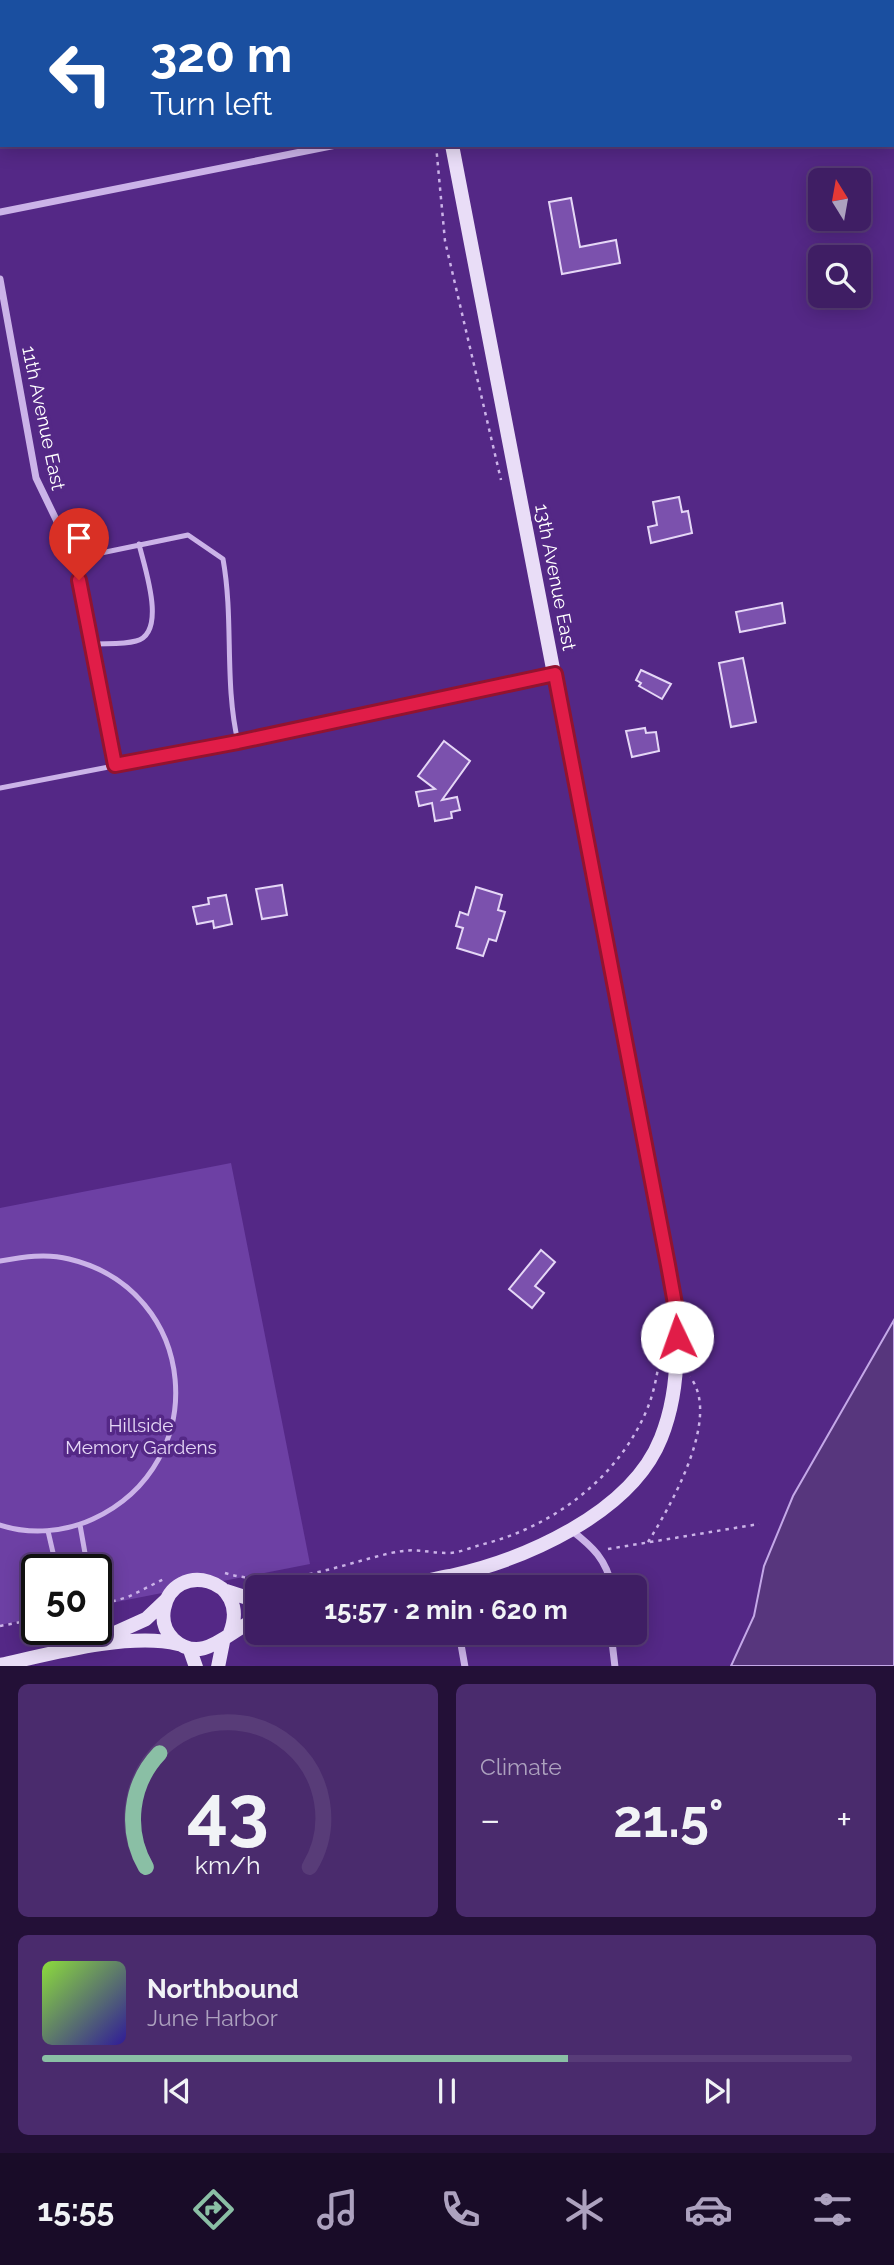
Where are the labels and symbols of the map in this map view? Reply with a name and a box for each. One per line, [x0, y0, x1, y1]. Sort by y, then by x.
north arrow [808, 168, 872, 231]
street label: 11th Avenue East [18, 344, 70, 493]
street label: 13th Avenue East [531, 502, 581, 653]
pin [49, 508, 109, 580]
position arrow [640, 1300, 714, 1374]
park label: Hillside Memory Gardens [65, 1414, 217, 1458]
speed limit sign: 50 [21, 1554, 112, 1645]

